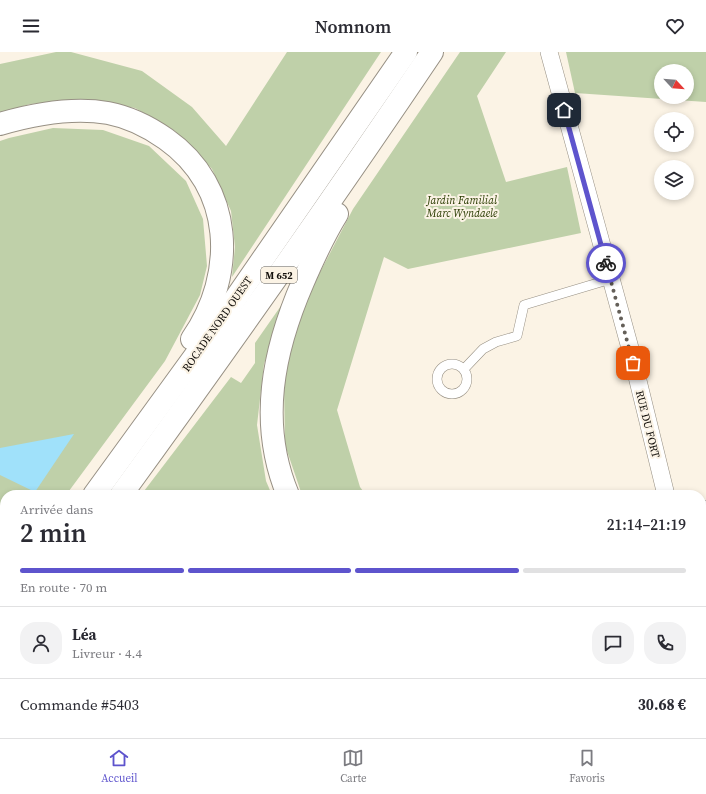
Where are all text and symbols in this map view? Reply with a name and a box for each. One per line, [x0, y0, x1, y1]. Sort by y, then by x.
text: Nomnom [315, 14, 391, 39]
icon: menu [20, 15, 42, 37]
icon: heart [664, 15, 686, 37]
north arrow [654, 64, 694, 104]
map controls [654, 64, 694, 200]
pin [547, 93, 581, 127]
icon: home [553, 99, 575, 121]
button: locate [654, 112, 694, 152]
button: layers [654, 160, 694, 200]
park label: Jardin Familial Marc Wyndaele [425, 193, 498, 221]
courier [586, 243, 626, 283]
icon: bike [595, 252, 617, 274]
road number: M 652 [261, 267, 297, 283]
street label: ROCADE NORD OUEST [179, 274, 256, 375]
pin [616, 346, 650, 380]
icon: bag [622, 352, 644, 374]
street label: RUE DU FORT [632, 389, 663, 460]
text: Arrivée dans [20, 501, 93, 518]
text: 21:14–21:19 [607, 514, 686, 535]
text: 2 min [20, 515, 87, 551]
text: En route · 70 m [20, 579, 107, 596]
button: person [20, 622, 62, 664]
button: chat [592, 622, 634, 664]
button: phone [644, 622, 686, 664]
text: Léa [72, 624, 96, 645]
text: Livreur · 4.4 [72, 645, 142, 662]
text: Commande #5403 [20, 694, 139, 715]
text: 30.68 € [638, 694, 686, 715]
tab: Accueil [101, 747, 138, 786]
tab: Carte [340, 747, 367, 786]
tab: Favoris [569, 747, 605, 786]

